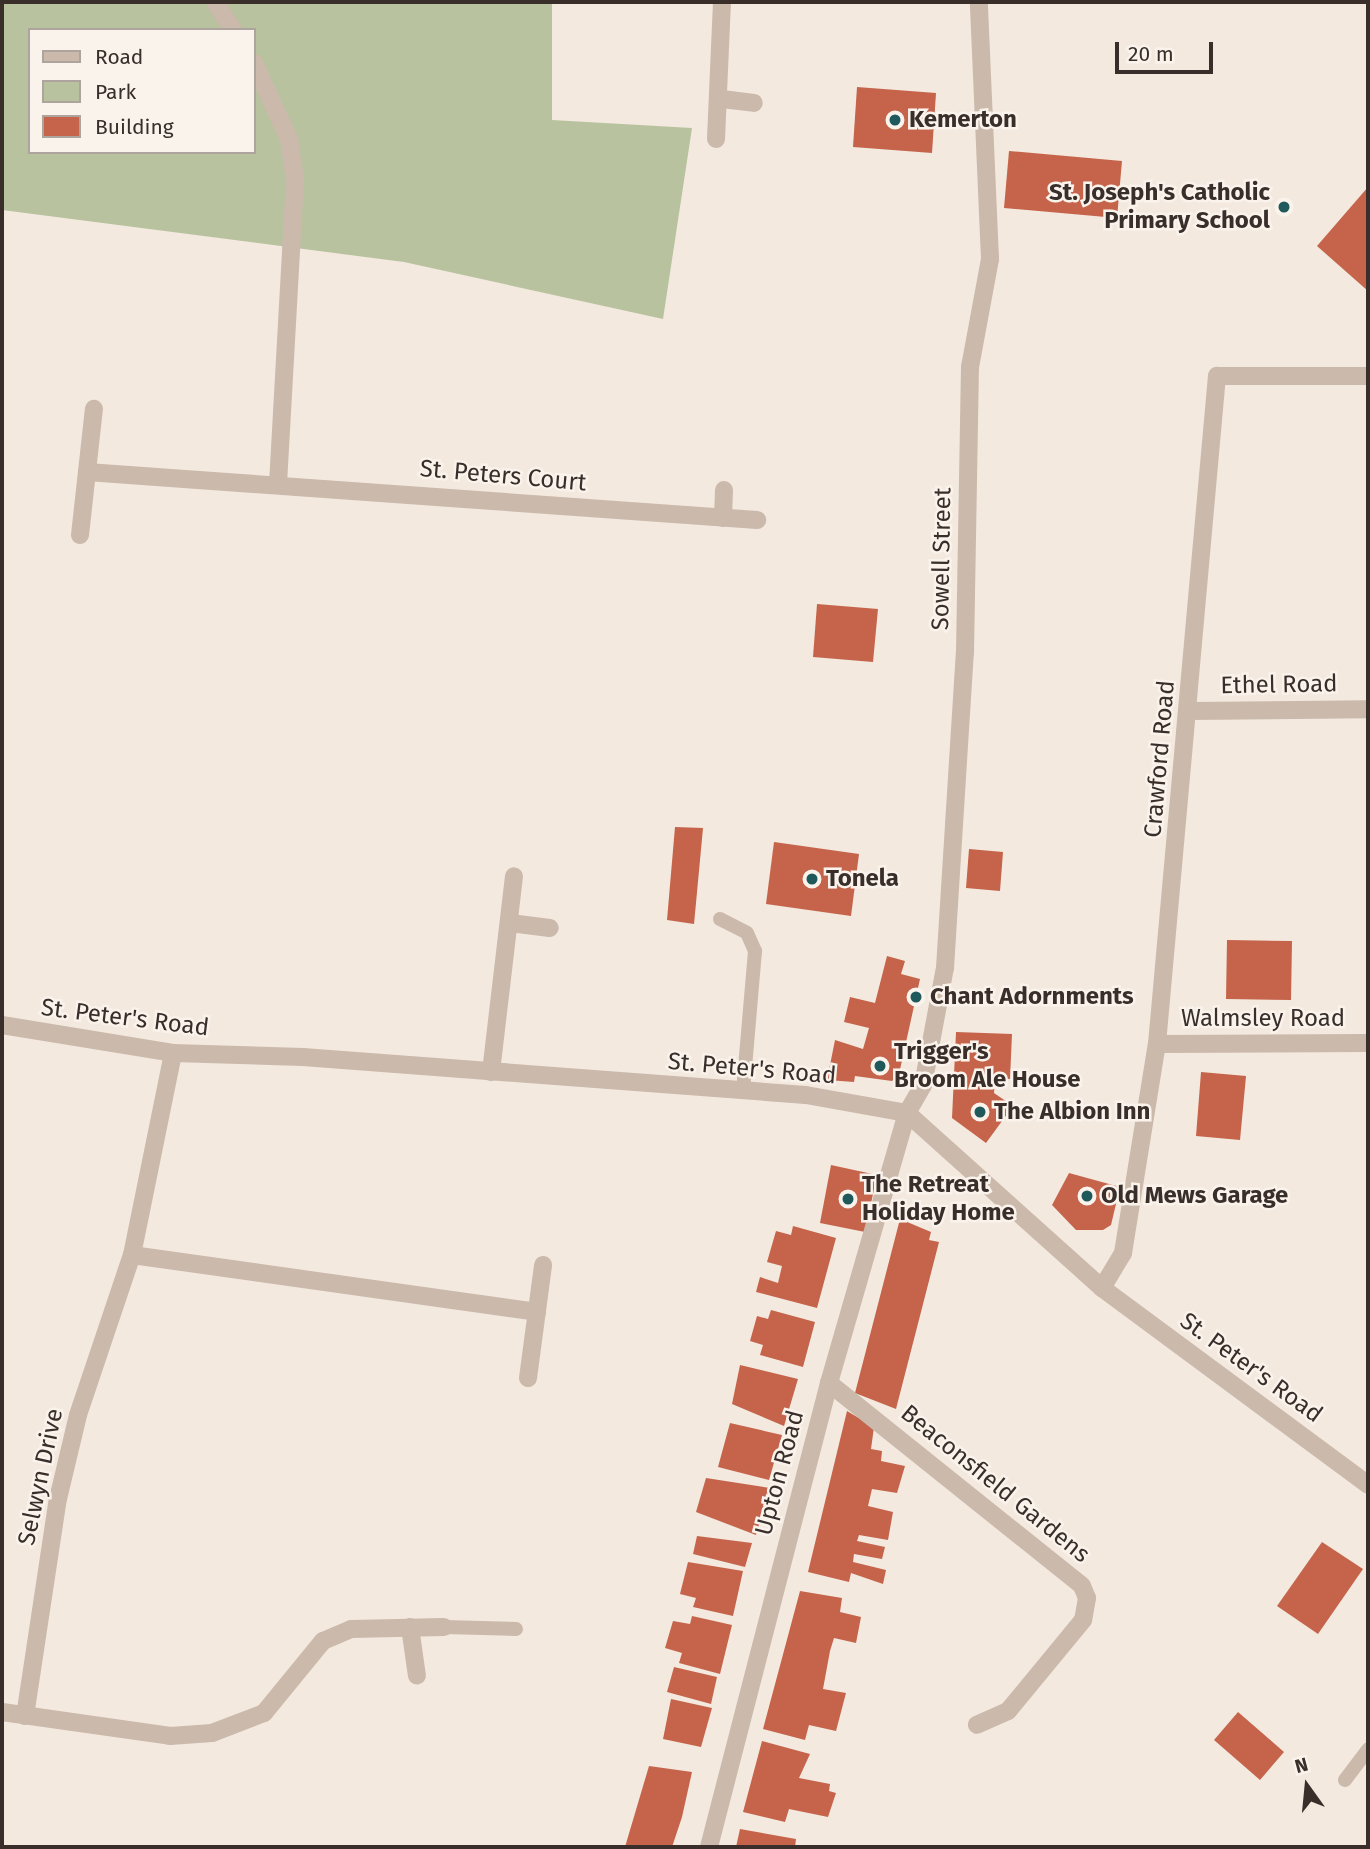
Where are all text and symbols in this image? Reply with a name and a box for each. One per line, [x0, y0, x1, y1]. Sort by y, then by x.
legend [28, 28, 256, 154]
scale bar [1118, 28, 1216, 72]
text: 20 m [1128, 41, 1174, 67]
text: Road [95, 44, 143, 70]
text: Park [95, 79, 136, 105]
place label: Kemerton [909, 106, 1017, 134]
marker: Kemerton [887, 112, 903, 128]
text: Building [95, 114, 174, 140]
place label: St. Joseph's Catholic Primary School [1049, 179, 1270, 235]
marker: St. Joseph's Catholic Primary School [1276, 199, 1292, 215]
street label: St. Peters Court [419, 454, 587, 498]
street label: Sowell Street [926, 487, 958, 631]
street label: Ethel Road [1220, 670, 1338, 700]
street label: Crawford Road [1139, 679, 1181, 839]
place label: Tonela [826, 865, 899, 893]
marker: Tonela [804, 871, 820, 887]
place label: Chant Adornments [930, 983, 1134, 1011]
marker: Chant Adornments [908, 989, 924, 1005]
street label: St. Peter's Road [39, 993, 211, 1043]
street label: Walmsley Road [1181, 1005, 1345, 1033]
place label: Trigger's Broom Ale House [894, 1038, 1080, 1094]
street label: St. Peter's Road [667, 1047, 837, 1091]
marker: Trigger's Broom Ale House [872, 1058, 888, 1074]
place label: The Albion Inn [994, 1098, 1150, 1126]
marker: The Albion Inn [972, 1104, 988, 1120]
place label: The Retreat Holiday Home [862, 1171, 1015, 1227]
place label: Old Mews Garage [1101, 1182, 1288, 1210]
marker: Old Mews Garage [1079, 1188, 1095, 1204]
marker: The Retreat Holiday Home [840, 1191, 856, 1207]
street label: St. Peter's Road [1174, 1307, 1328, 1429]
street label: Beaconsfield Gardens [895, 1399, 1095, 1569]
street label: Selwyn Drive [12, 1406, 70, 1548]
street label: Upton Road [749, 1407, 811, 1539]
north arrow [1272, 1751, 1342, 1821]
text: N [1292, 1752, 1310, 1778]

